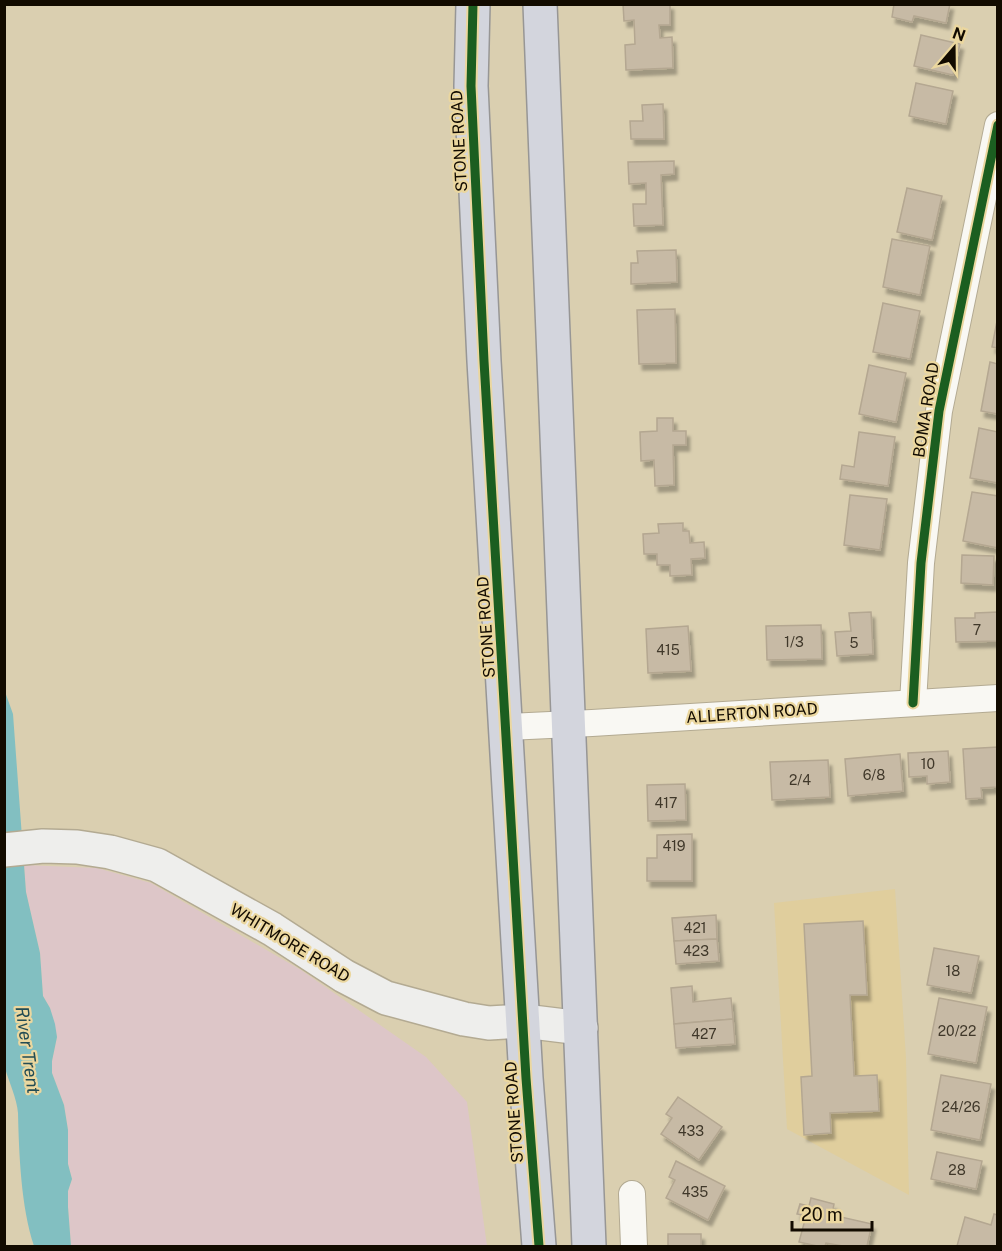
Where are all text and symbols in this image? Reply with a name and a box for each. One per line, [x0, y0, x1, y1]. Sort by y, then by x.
north arrow [924, 18, 984, 78]
text: N [950, 23, 968, 45]
street label: STONE ROAD [447, 90, 471, 192]
street label: BOMA ROAD [909, 361, 943, 459]
street label: STONE ROAD [473, 576, 499, 678]
house number: 7 [973, 622, 981, 638]
house number: 1/3 [784, 634, 804, 650]
house number: 5 [850, 635, 859, 651]
house number: 415 [656, 642, 680, 658]
street label: ALLERTON ROAD [686, 699, 818, 727]
house number: 10 [921, 756, 935, 772]
house number: 6/8 [863, 767, 885, 783]
house number: 2/4 [789, 772, 811, 788]
house number: 417 [655, 795, 677, 811]
house number: 419 [662, 838, 686, 854]
street label: WHITMORE ROAD [227, 900, 353, 986]
house number: 421 [684, 920, 706, 936]
house number: 423 [683, 943, 709, 959]
house number: 18 [946, 963, 960, 979]
water label: River Trent [11, 1005, 45, 1095]
house number: 20/22 [938, 1023, 976, 1039]
house number: 427 [691, 1026, 717, 1042]
street label: STONE ROAD [501, 1061, 527, 1163]
house number: 24/26 [941, 1099, 981, 1115]
house number: 433 [678, 1123, 704, 1139]
house number: 28 [948, 1162, 966, 1178]
house number: 435 [682, 1184, 708, 1200]
scale bar [792, 1194, 872, 1232]
text: 20 m [801, 1204, 843, 1225]

